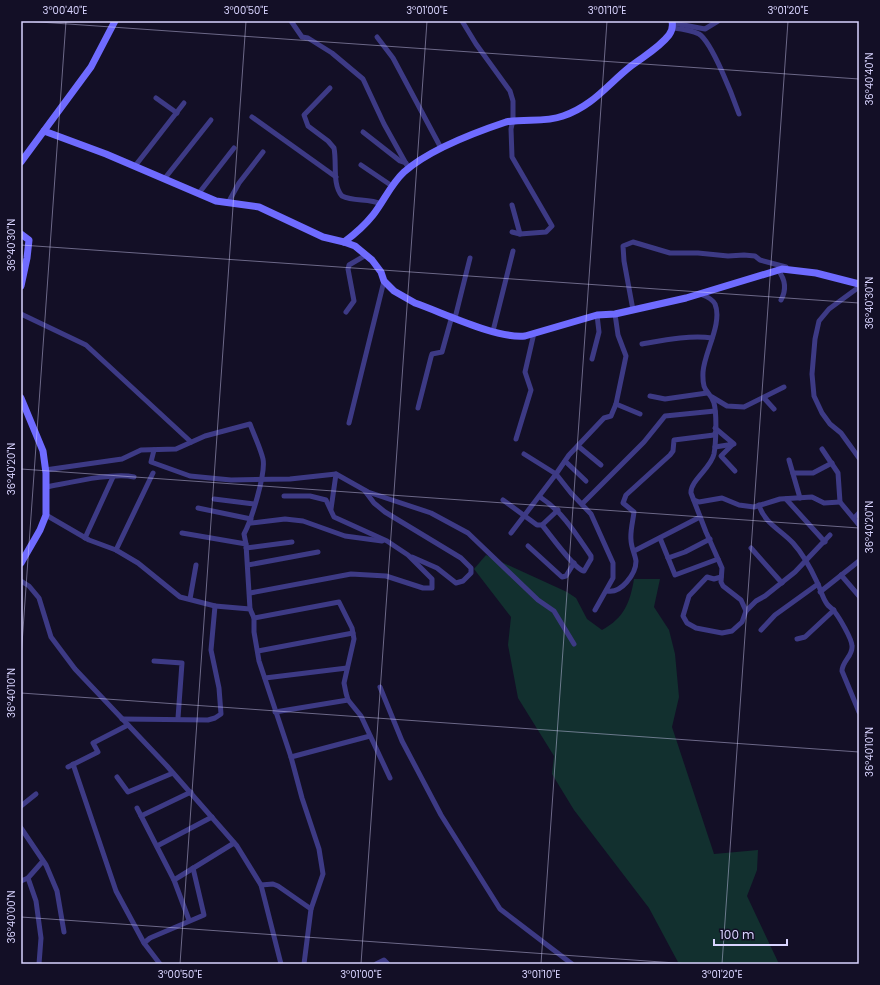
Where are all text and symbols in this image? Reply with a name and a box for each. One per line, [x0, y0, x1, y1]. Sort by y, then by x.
text: 3°00'40"E [43, 3, 87, 18]
text: 3°00'50"E [224, 3, 268, 18]
text: 3°01'00"E [406, 3, 448, 18]
text: 3°01'10"E [588, 3, 626, 18]
text: 3°01'20"E [767, 3, 809, 18]
text: 36°40'40"N [862, 52, 877, 106]
text: 36°40'30"N [4, 219, 19, 271]
text: 36°40'30"N [862, 277, 877, 329]
text: 36°40'20"N [4, 443, 19, 495]
text: 36°40'20"N [862, 501, 877, 553]
text: 36°40'10"N [4, 668, 19, 718]
text: 36°40'10"N [862, 727, 877, 777]
text: 36°40'00"N [4, 890, 19, 944]
scale bar [714, 921, 787, 947]
text: 100 m [720, 926, 754, 943]
text: 3°00'50"E [158, 967, 202, 982]
text: 3°01'00"E [340, 967, 382, 982]
text: 3°01'10"E [522, 967, 560, 982]
text: 3°01'20"E [701, 967, 743, 982]

